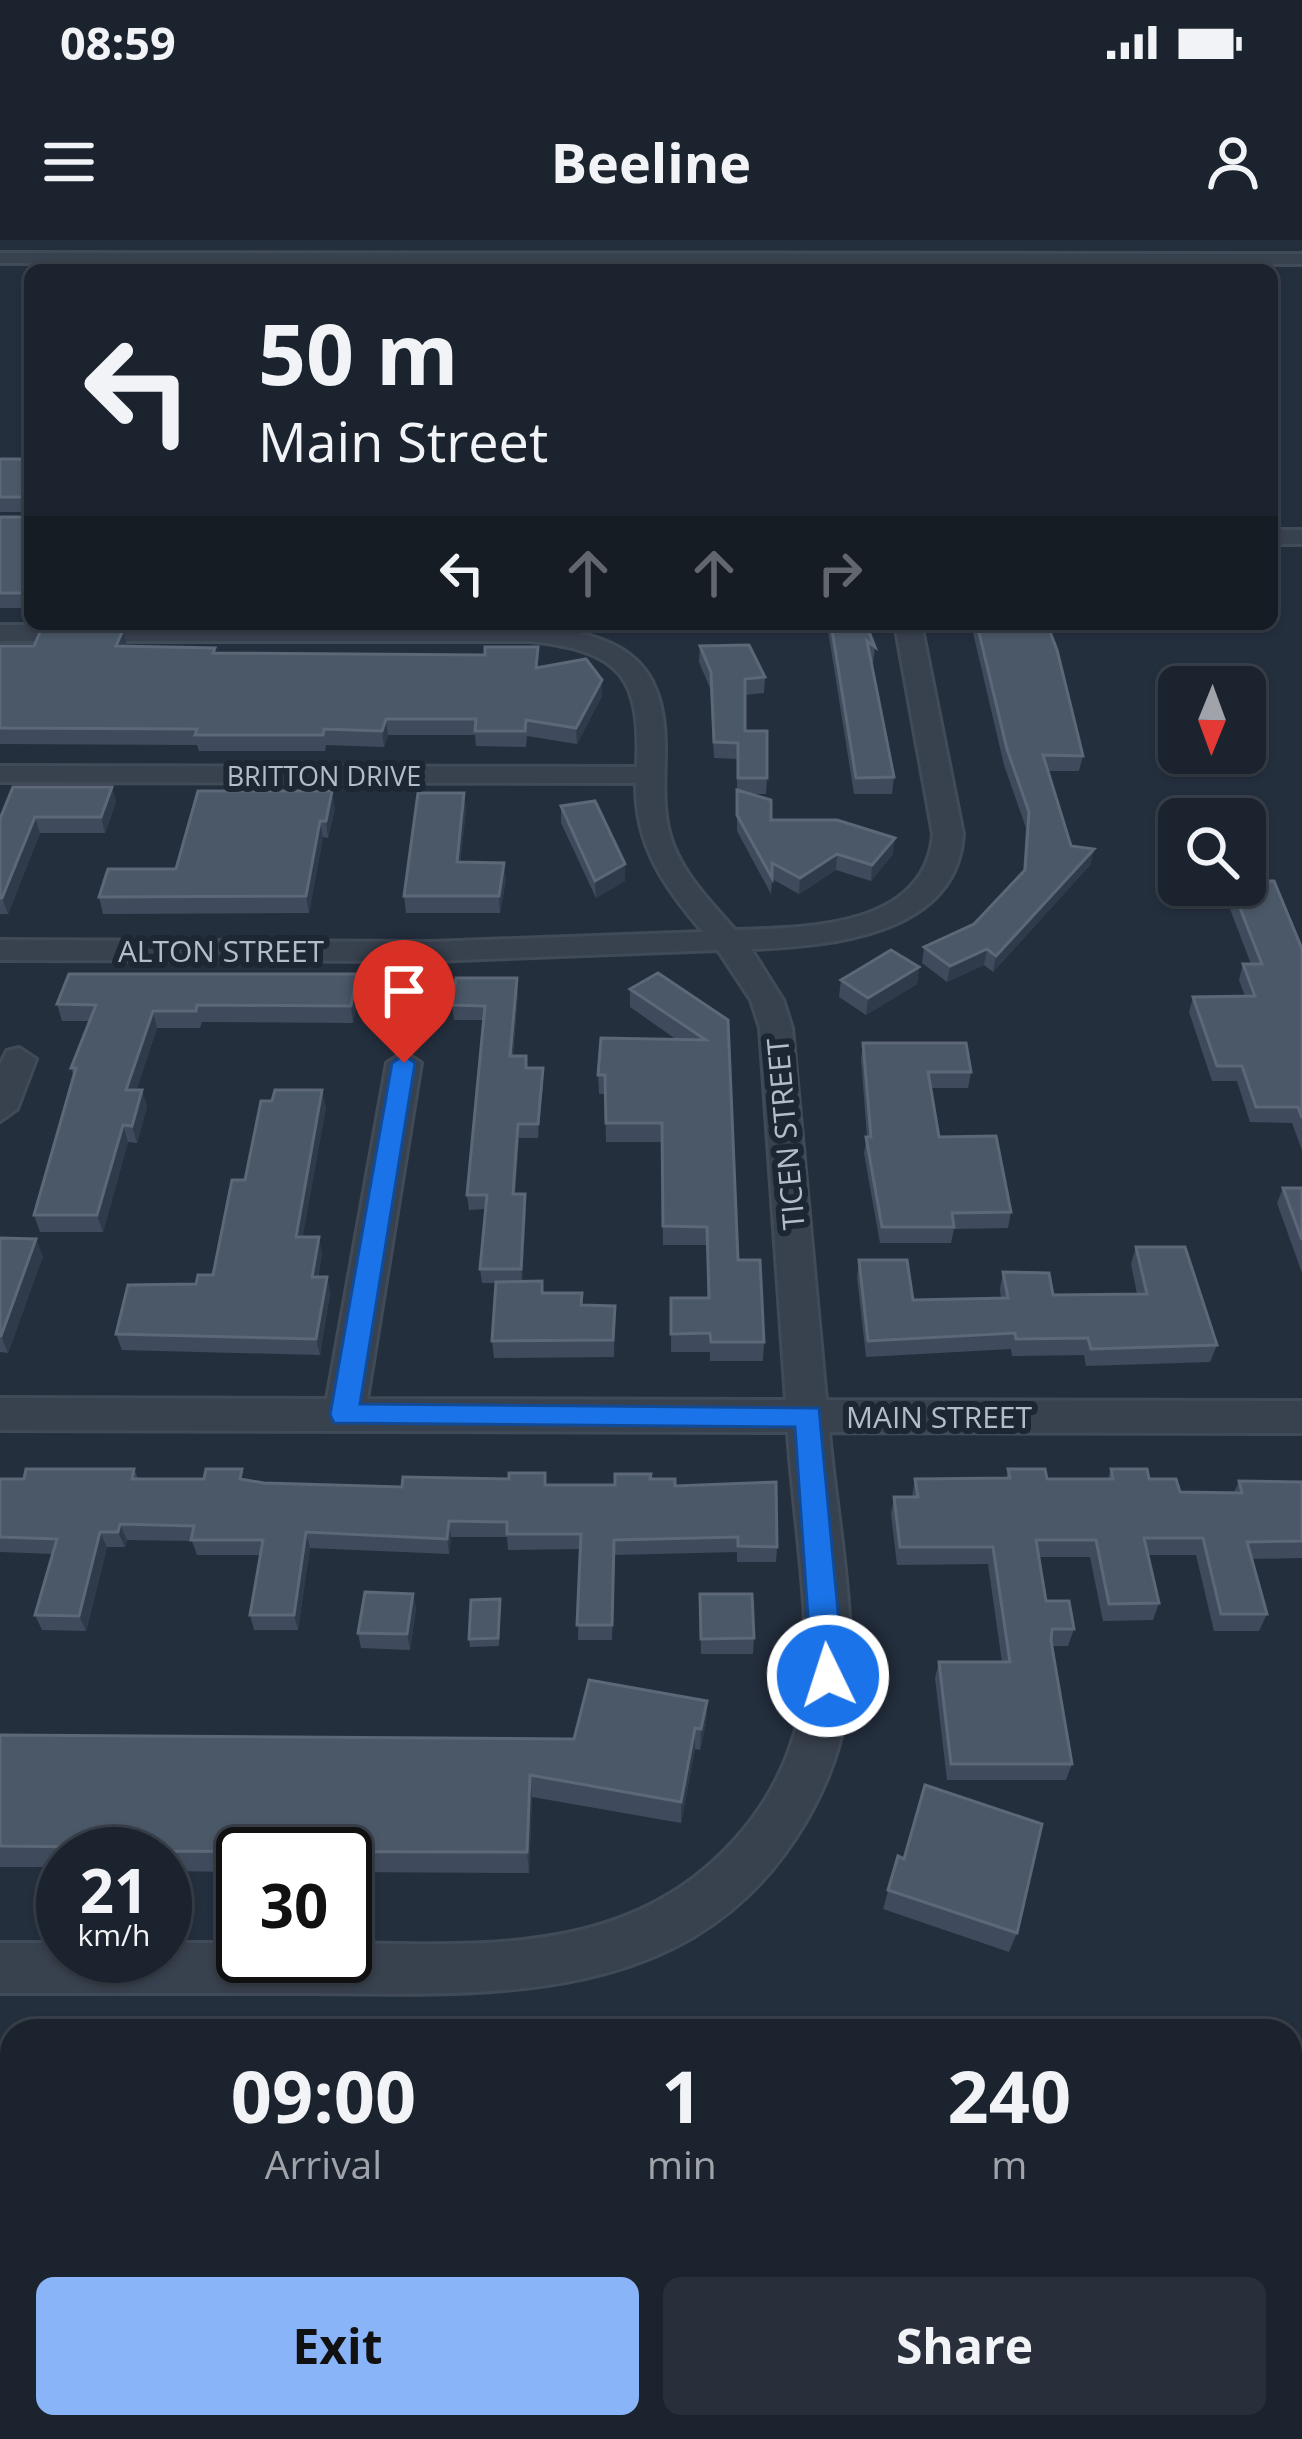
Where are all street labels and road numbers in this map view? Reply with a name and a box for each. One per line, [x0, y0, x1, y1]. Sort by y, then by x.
street label: BRITTON DRIVE [227, 757, 421, 794]
street label: ALTON STREET [118, 930, 325, 971]
street label: TICEN STREET [756, 1036, 814, 1232]
street label: MAIN STREET [846, 1396, 1033, 1437]

